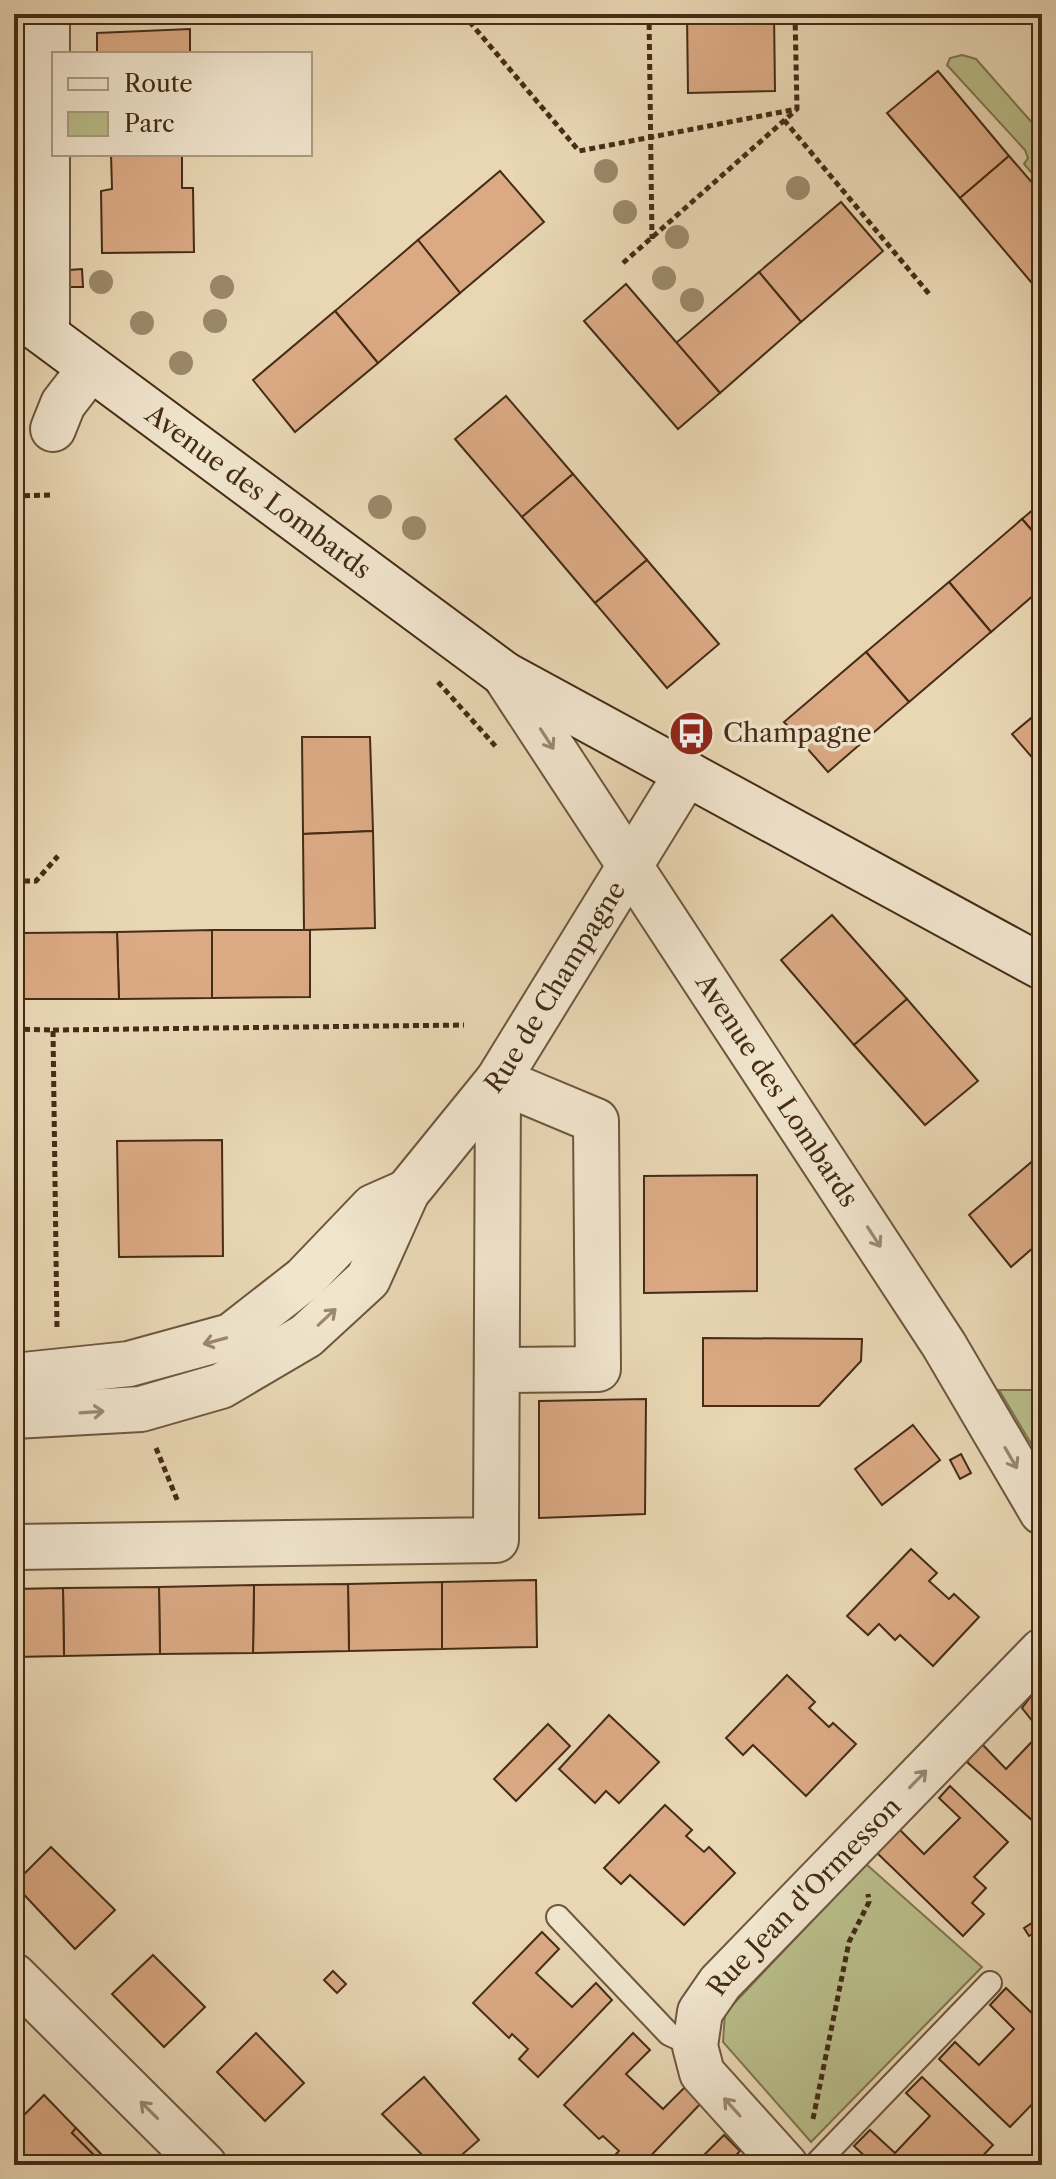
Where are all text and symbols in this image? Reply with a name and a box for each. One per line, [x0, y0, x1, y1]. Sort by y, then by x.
legend [52, 52, 312, 156]
text: Route [124, 69, 193, 98]
text: Parc [124, 109, 175, 138]
street label: Avenue des Lombards [138, 397, 377, 586]
bus stop icon: Champagne [668, 709, 716, 757]
place label: Champagne [723, 717, 872, 749]
one-way arrow [539, 727, 555, 749]
street label: Rue de Champagne [478, 875, 632, 1100]
street label: Avenue des Lombards [688, 967, 865, 1213]
one-way arrow [865, 1226, 882, 1248]
one-way arrow [317, 1308, 337, 1326]
one-way arrow [203, 1334, 229, 1349]
one-way arrow [78, 1404, 105, 1419]
one-way arrow [1003, 1446, 1019, 1469]
one-way arrow [908, 1770, 927, 1789]
street label: Rue Jean d'Ormesson [700, 1790, 908, 2002]
one-way arrow [724, 2098, 742, 2118]
one-way arrow [140, 2101, 159, 2120]

